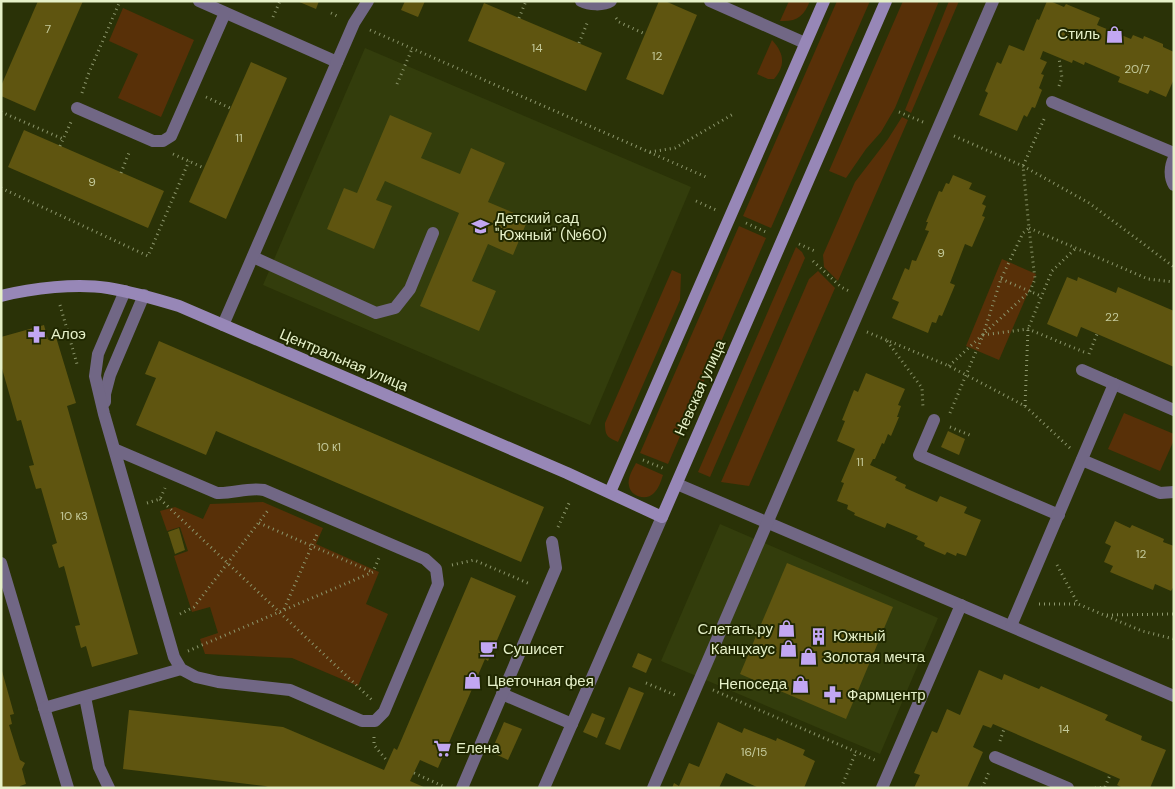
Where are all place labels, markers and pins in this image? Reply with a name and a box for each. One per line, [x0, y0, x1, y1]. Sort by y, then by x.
place label: Стиль [1057, 24, 1100, 44]
shop icon: Стиль [1104, 24, 1124, 44]
place label: Детский сад "Южный" (№60) [495, 208, 607, 245]
school or university icon: Детский сад "Южный" (№60) [471, 217, 491, 237]
pharmacy icon: Алоэ [27, 324, 47, 344]
place label: Алоэ [51, 324, 86, 344]
place label: Слетать.ру [698, 619, 773, 639]
shop icon: Слетать.ру [777, 619, 797, 639]
building icon: Южный [809, 626, 829, 646]
place label: Южный [833, 626, 886, 646]
cafe icon: Сушисет [479, 639, 499, 659]
place label: Сушисет [503, 639, 564, 659]
place label: Канцхаус [711, 639, 775, 659]
shop icon: Канцхаус [779, 639, 799, 659]
shop icon: Золотая мечта [799, 647, 819, 667]
place label: Золотая мечта [823, 647, 926, 667]
shop icon: Цветочная фея [463, 671, 483, 691]
place label: Цветочная фея [487, 671, 594, 691]
place label: Непоседа [719, 674, 788, 694]
shop icon: Непоседа [791, 674, 811, 694]
pharmacy icon: Фармцентр [823, 685, 843, 705]
place label: Фармцентр [847, 685, 926, 705]
supermarket icon: Елена [432, 738, 452, 758]
place label: Елена [456, 738, 500, 758]

